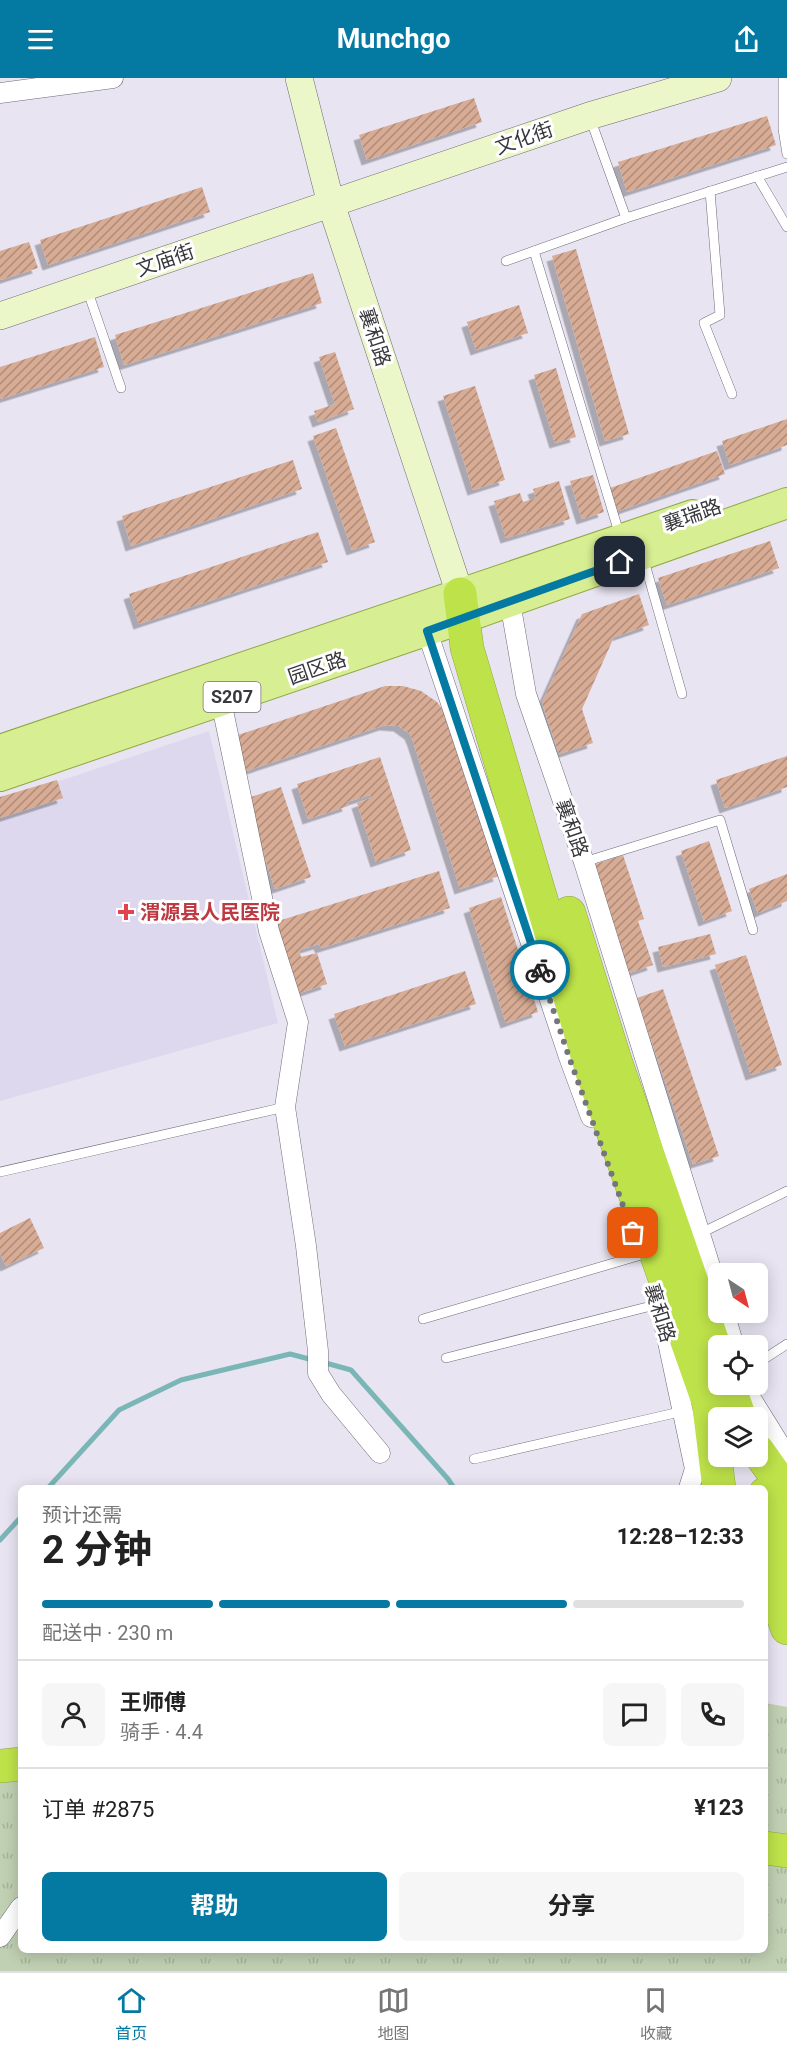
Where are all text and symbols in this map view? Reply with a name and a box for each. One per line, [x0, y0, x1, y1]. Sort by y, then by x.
icon: menu [24, 23, 57, 56]
text: Munchgo [337, 23, 450, 55]
icon: share [730, 23, 763, 56]
street label: 文化街 [492, 117, 556, 159]
street label: 文庙街 [133, 239, 197, 281]
street label: 襄和路 [354, 305, 396, 369]
street label: 襄瑞路 [660, 494, 724, 536]
pin [594, 536, 645, 587]
icon: home [603, 545, 636, 578]
street label: 园区路 [285, 647, 349, 689]
road number: S207 [204, 682, 260, 712]
street label: 襄和路 [551, 796, 593, 860]
place label: 渭源县人民医院 [140, 900, 280, 924]
marker: 渭源县人民医院 [117, 903, 135, 921]
courier [510, 940, 570, 1000]
icon: bike [524, 954, 557, 987]
pin [607, 1207, 658, 1258]
icon: bag [616, 1216, 649, 1249]
north arrow [708, 1263, 768, 1323]
map controls [708, 1263, 768, 1467]
street label: 襄和路 [640, 1281, 680, 1345]
button: locate [708, 1335, 768, 1395]
button: layers [708, 1407, 768, 1467]
text: 预计还需 [42, 1503, 122, 1527]
text: 12:28–12:33 [617, 1524, 744, 1549]
text: 2 分钟 [42, 1527, 152, 1573]
text: 配送中 · 230 m [42, 1621, 173, 1645]
button: person [42, 1683, 105, 1746]
button: chat [603, 1683, 666, 1746]
button: phone [681, 1683, 744, 1746]
text: 王师傅 [120, 1690, 186, 1715]
text: 骑手 · 4.4 [120, 1720, 203, 1744]
text: ¥123 [694, 1795, 744, 1820]
text: 订单 #2875 [42, 1797, 154, 1822]
button: 帮助 [42, 1872, 387, 1941]
button: 分享 [399, 1872, 744, 1941]
tab: 首页 [115, 1984, 148, 2044]
tab: 地图 [377, 1984, 410, 2044]
tab: 收藏 [639, 1984, 672, 2044]

